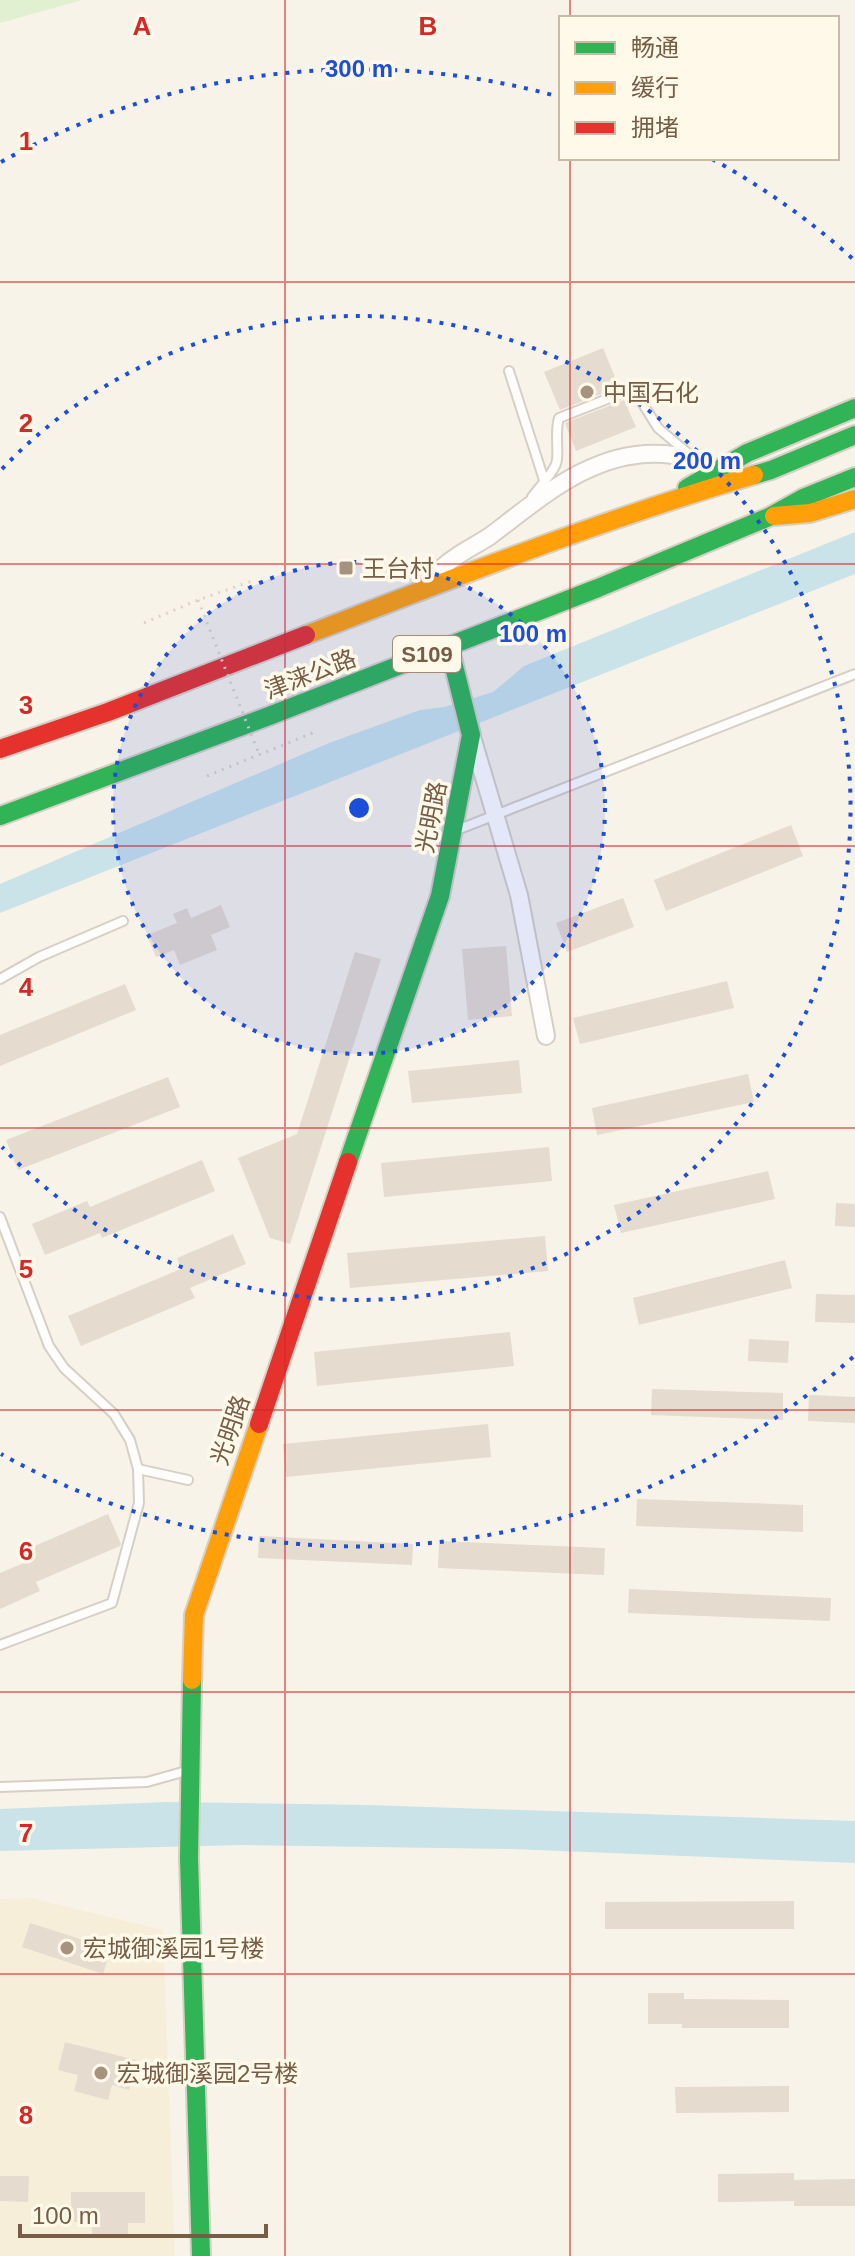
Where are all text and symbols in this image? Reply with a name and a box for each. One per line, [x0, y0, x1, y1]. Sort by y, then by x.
text: A [133, 11, 152, 41]
text: B [419, 11, 437, 41]
legend [559, 16, 839, 160]
text: 畅通 [631, 34, 679, 61]
text: 300 m [325, 55, 393, 82]
text: 缓行 [631, 74, 679, 101]
text: 拥堵 [631, 114, 679, 141]
text: 1 [19, 126, 33, 156]
place label: 中国石化 [603, 379, 699, 406]
marker: 中国石化 [578, 383, 596, 401]
text: 2 [19, 408, 33, 438]
text: 200 m [673, 447, 741, 474]
place label: 王台村 [362, 555, 434, 582]
marker: 王台村 [337, 559, 355, 577]
text: 100 m [499, 620, 567, 647]
road number: S109 [393, 636, 461, 672]
street label: 津涞公路 [260, 644, 360, 704]
text: 3 [19, 690, 33, 720]
street label: 光明路 [411, 779, 451, 855]
centre of rings [345, 794, 373, 822]
text: 4 [19, 972, 34, 1002]
text: 5 [19, 1254, 33, 1284]
street label: 光明路 [206, 1392, 254, 1468]
text: 6 [19, 1536, 33, 1566]
text: 7 [19, 1818, 33, 1848]
place label: 宏城御溪园1号楼 [83, 1935, 264, 1962]
marker: 宏城御溪园1号楼 [58, 1939, 76, 1957]
place label: 宏城御溪园2号楼 [117, 2060, 298, 2087]
marker: 宏城御溪园2号楼 [92, 2064, 110, 2082]
text: 8 [19, 2100, 33, 2130]
scale bar [20, 2188, 266, 2238]
text: 100 m [32, 2202, 99, 2229]

